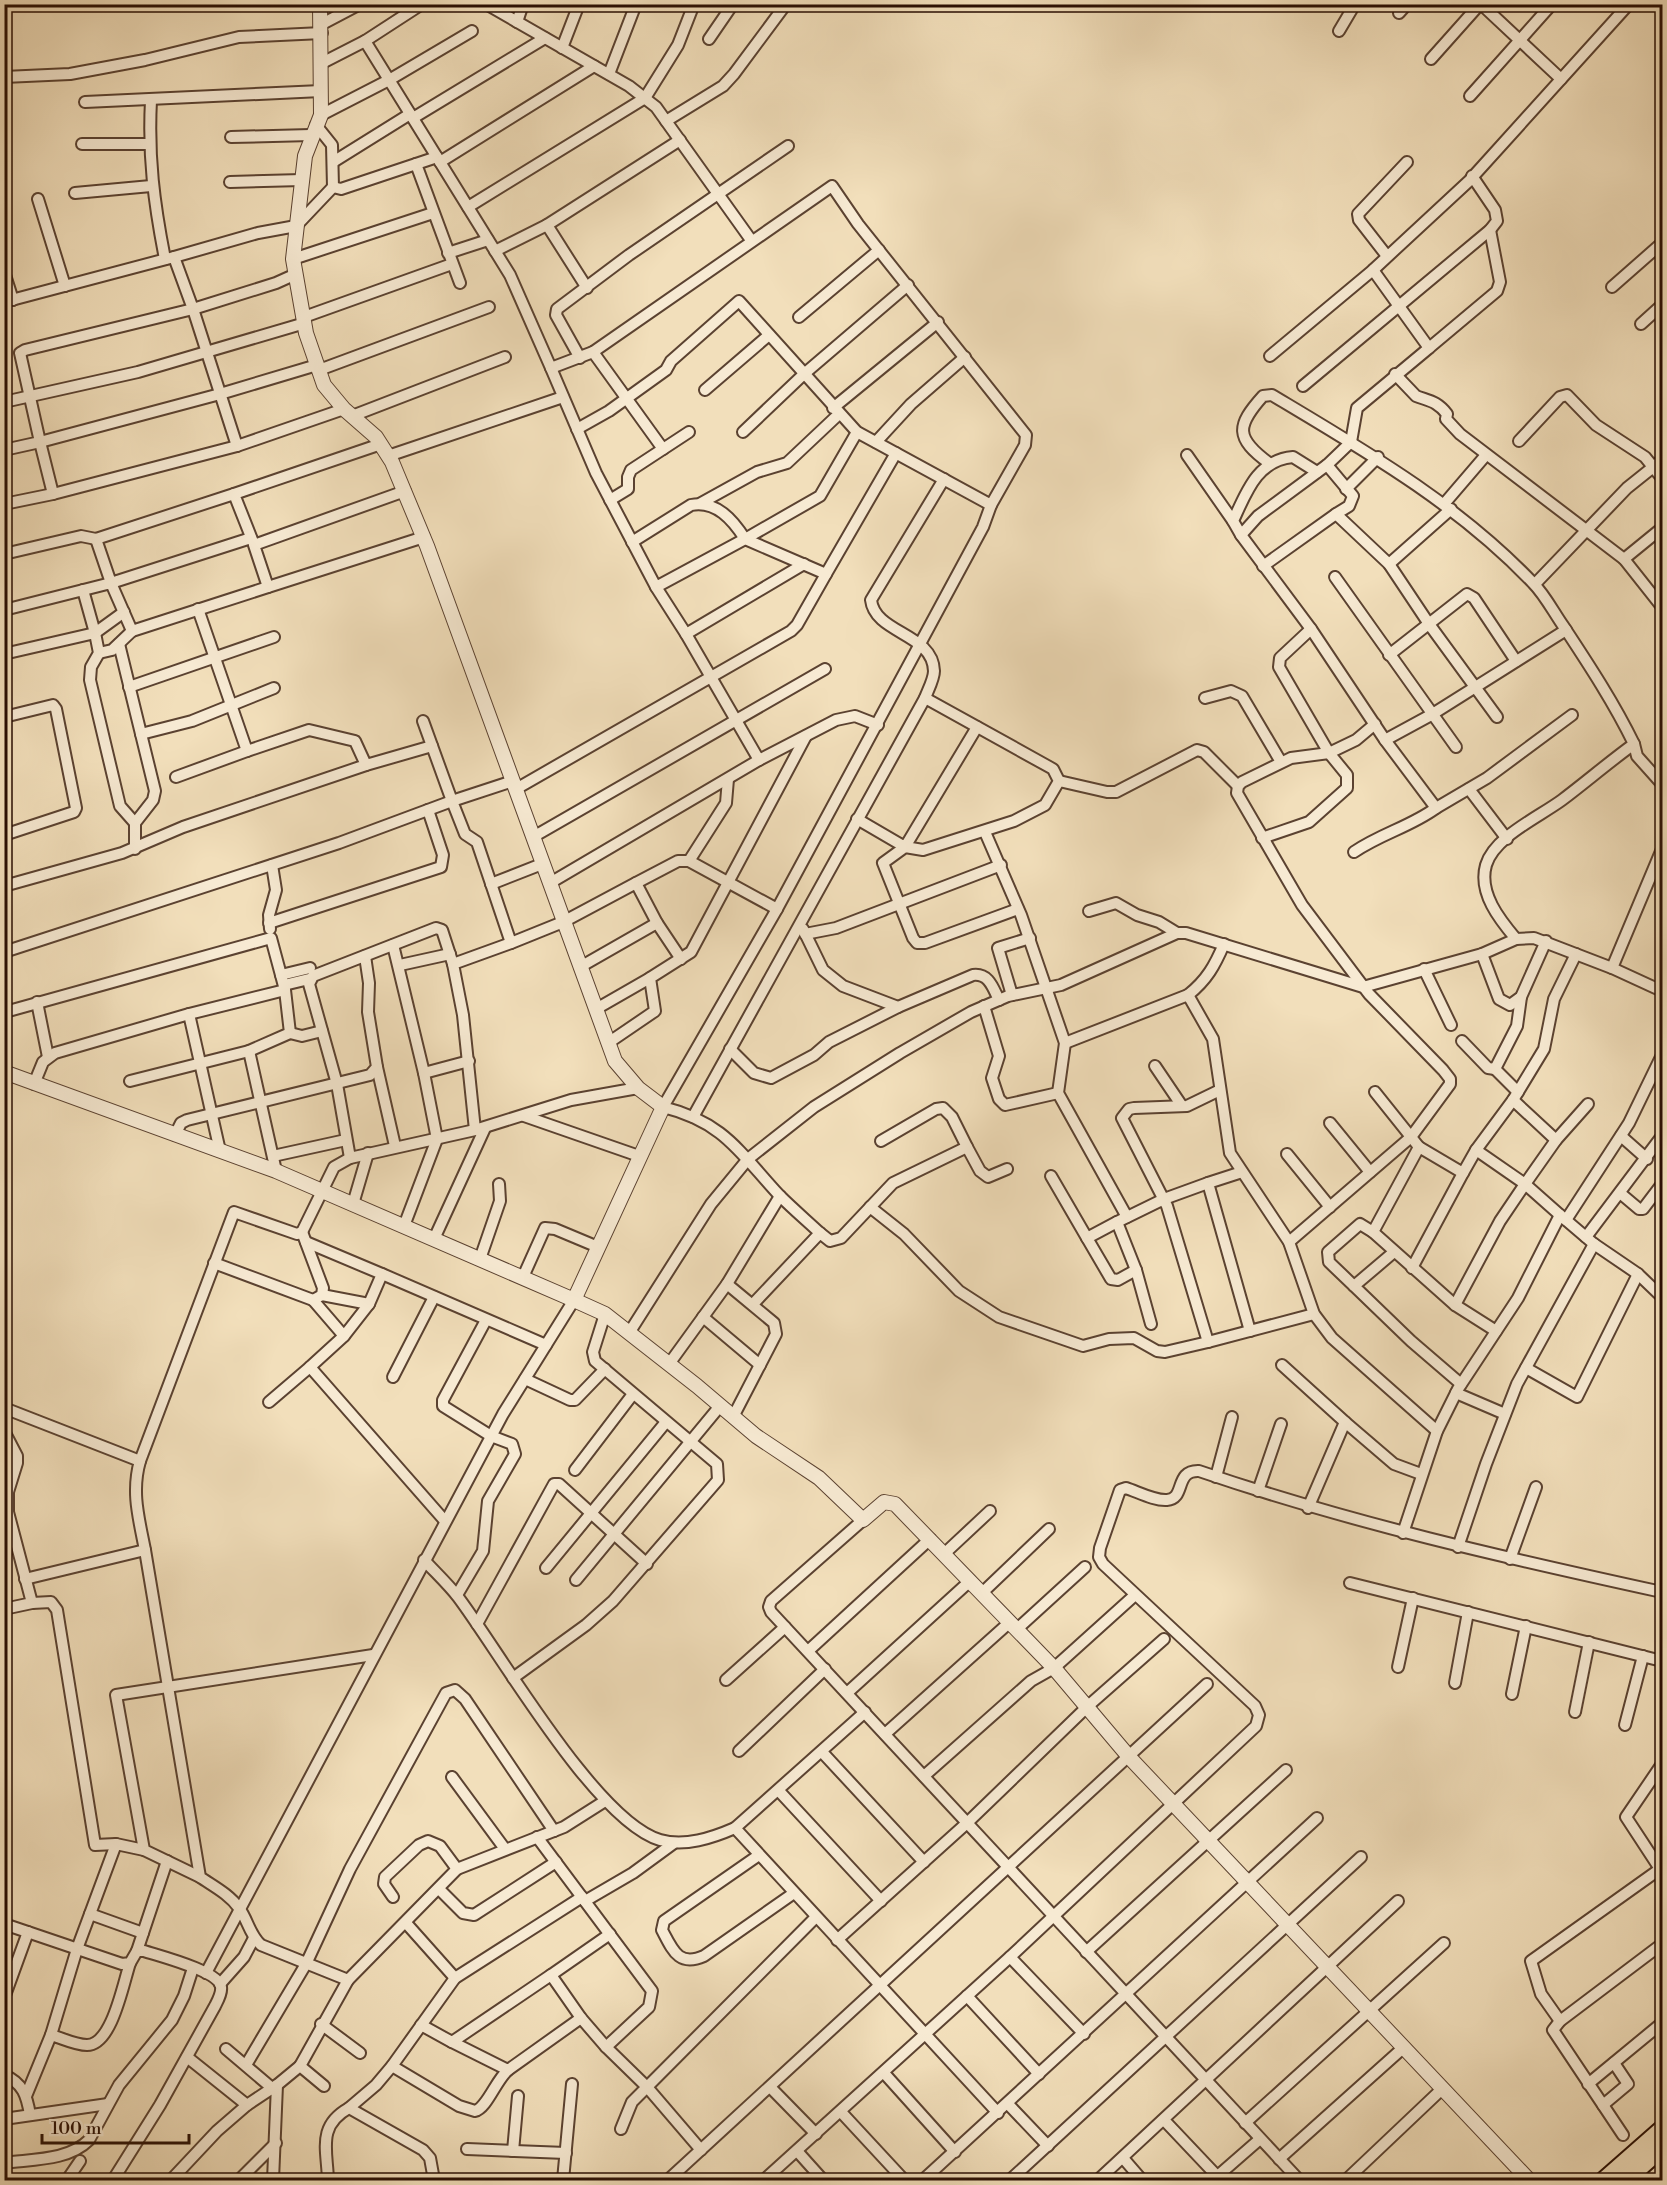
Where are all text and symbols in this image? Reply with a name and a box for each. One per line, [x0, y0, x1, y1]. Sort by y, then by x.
scale bar [42, 2107, 189, 2145]
text: 100 m [51, 2117, 102, 2140]

